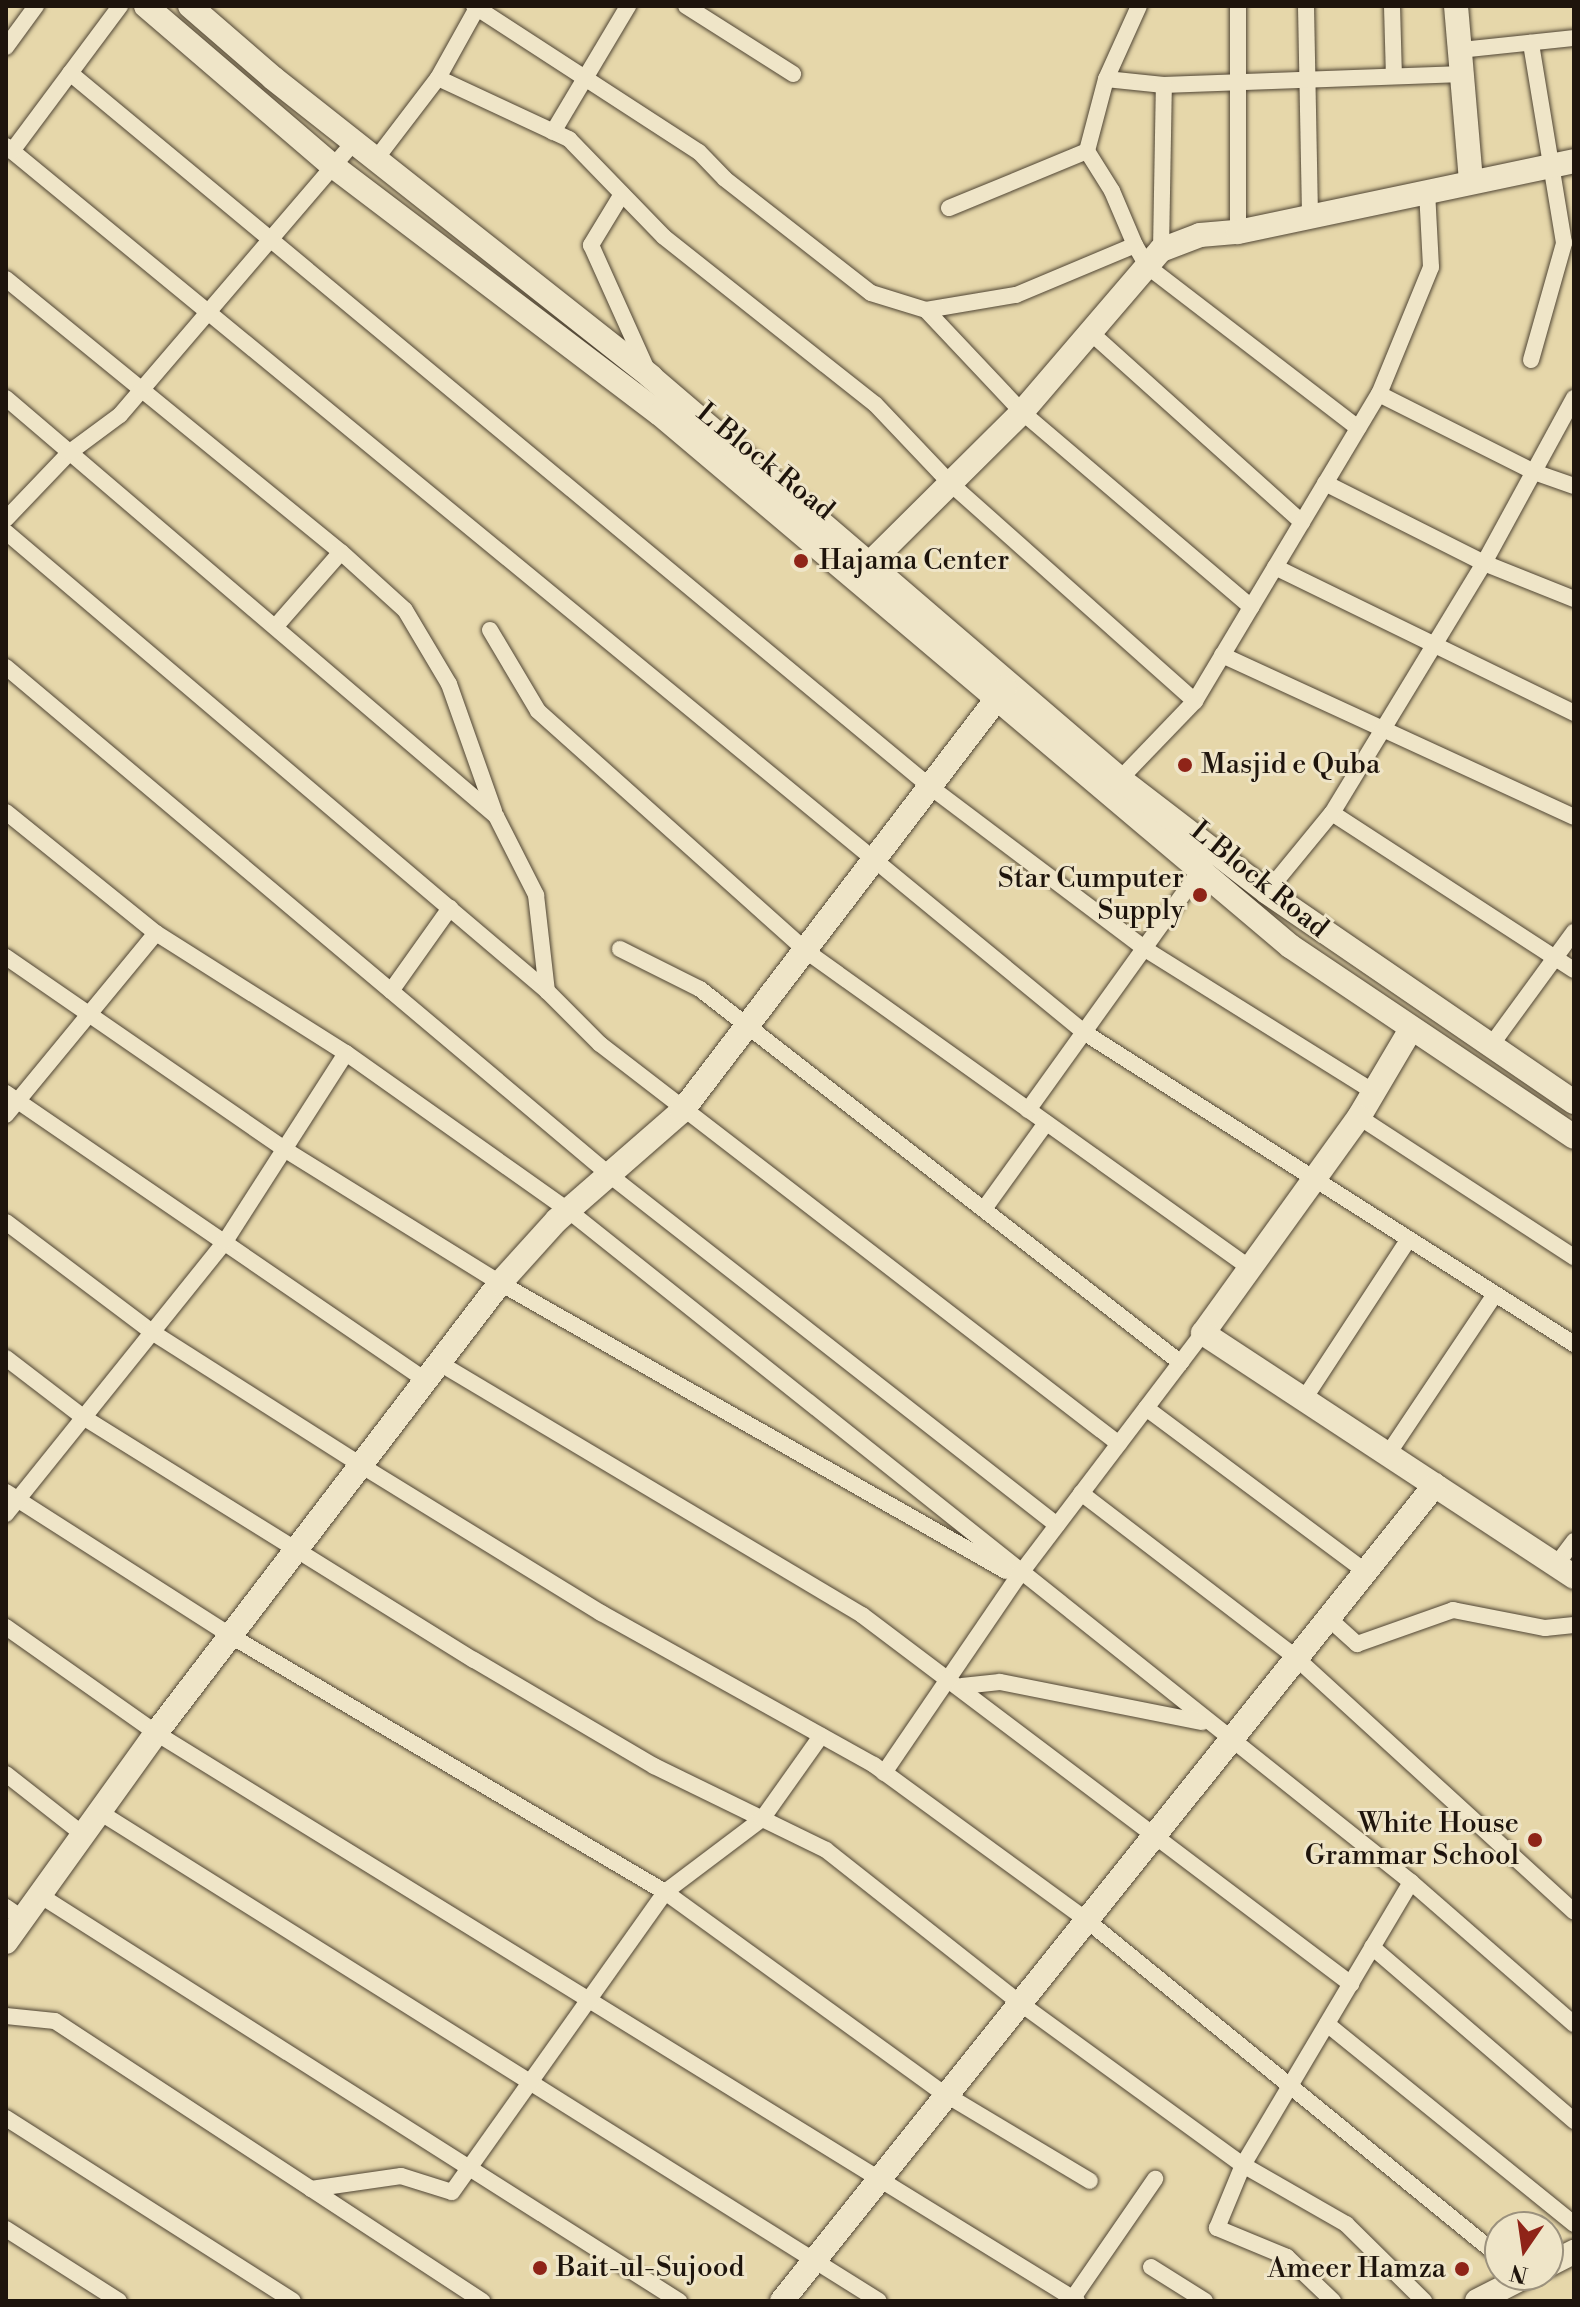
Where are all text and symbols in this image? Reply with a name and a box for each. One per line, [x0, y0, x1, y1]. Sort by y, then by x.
street label: L Block Road [689, 396, 841, 528]
place label: Hajama Center [819, 544, 1009, 578]
marker: Hajama Center [790, 550, 812, 572]
place label: Masjid e Quba [1201, 748, 1380, 782]
marker: Masjid e Quba [1176, 756, 1194, 774]
street label: L Block Road [1183, 814, 1335, 946]
place label: Star Cumputer Supply [998, 862, 1184, 928]
marker: Star Cumputer Supply [1191, 886, 1209, 904]
place label: White House Grammar School [1305, 1807, 1519, 1873]
marker: White House Grammar School [1526, 1831, 1544, 1849]
north arrow [1484, 2211, 1564, 2291]
place label: Bait-ul-Sujood [556, 2251, 744, 2285]
place label: Ameer Hamza [1267, 2252, 1446, 2286]
text: N [1507, 2258, 1530, 2288]
marker: Bait-ul-Sujood [531, 2259, 549, 2277]
marker: Ameer Hamza [1453, 2260, 1471, 2278]

